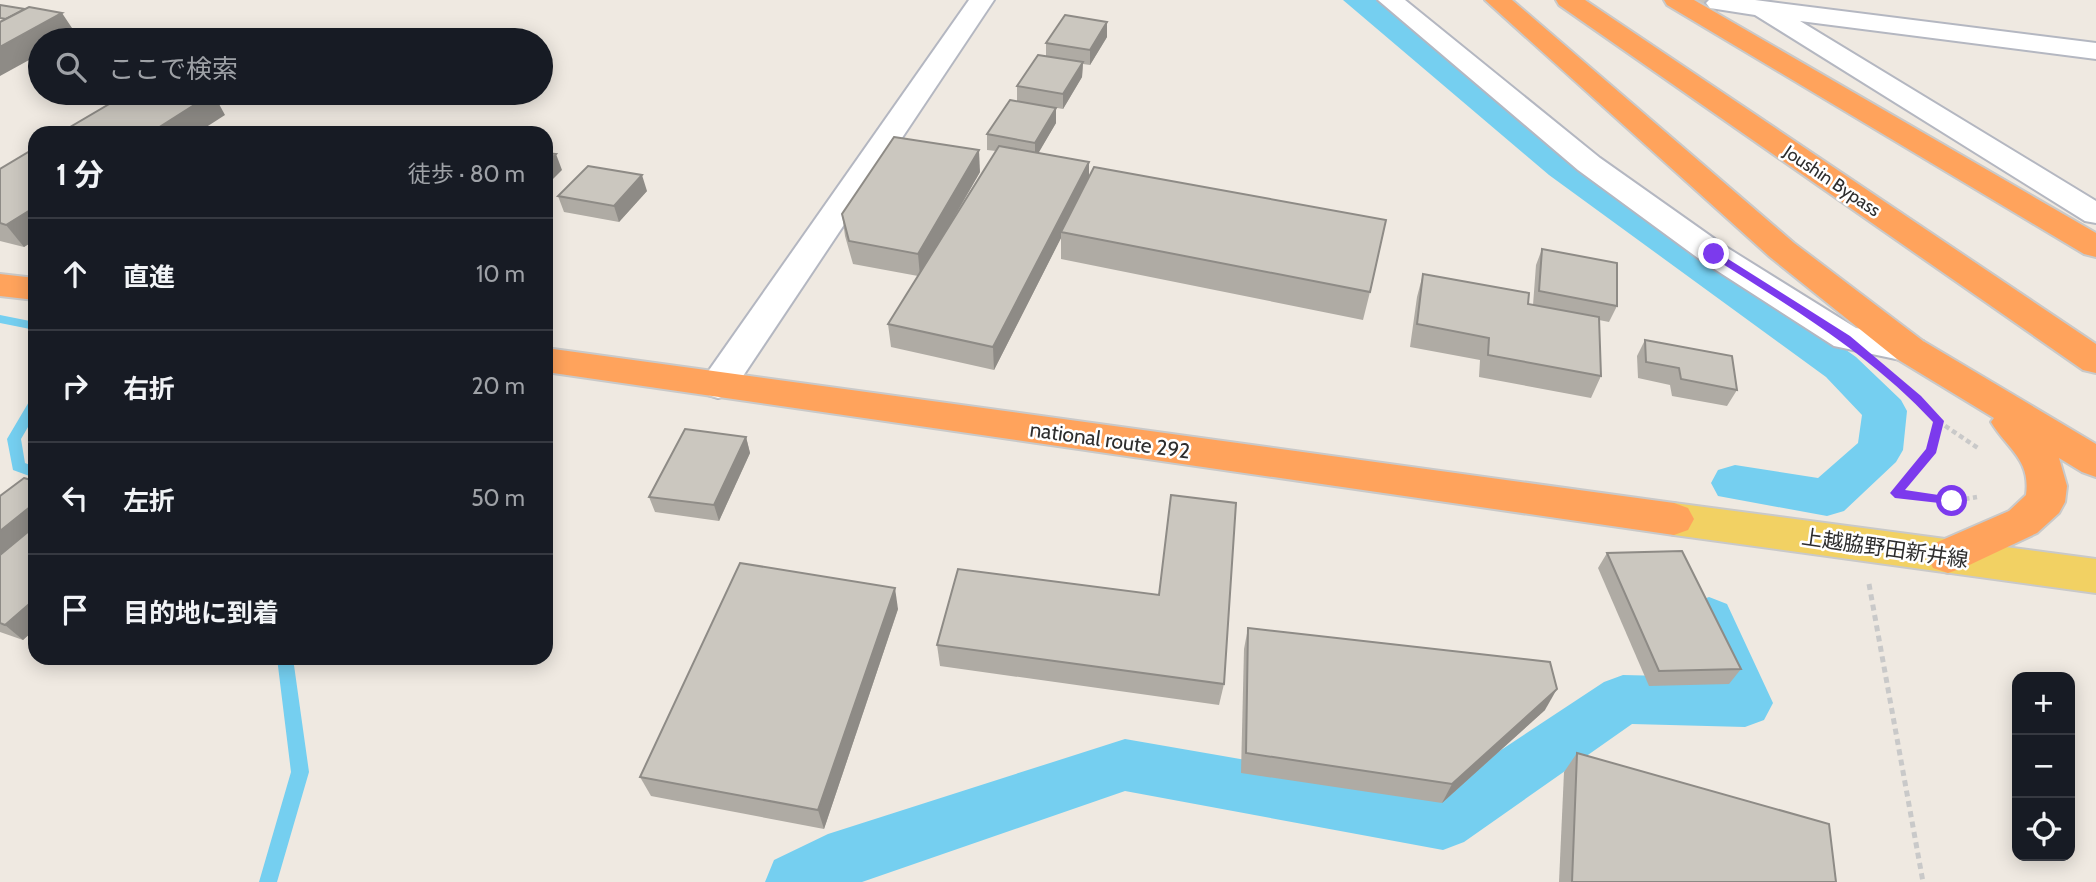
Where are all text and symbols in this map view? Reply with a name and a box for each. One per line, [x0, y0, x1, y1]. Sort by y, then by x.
search box [28, 28, 553, 105]
icon: search [52, 48, 90, 86]
text: ここで検索 [108, 53, 238, 85]
street label: Joushin Bypass [1779, 140, 1885, 221]
text: 1 分 [56, 156, 104, 193]
text: 徒歩 · 80 m [408, 160, 525, 188]
route end [1698, 238, 1729, 269]
icon: ahead [56, 255, 94, 293]
text: 10 m [476, 260, 525, 288]
text: 直進 [123, 261, 175, 293]
icon: right [56, 367, 94, 405]
text: 20 m [472, 372, 525, 400]
text: 右折 [123, 373, 175, 405]
street label: national route 292 [1028, 416, 1192, 464]
icon: left [56, 479, 94, 517]
text: 50 m [471, 484, 525, 512]
text: 左折 [123, 485, 175, 517]
route start [1936, 485, 1967, 516]
street label: 上越脇野田新井線 [1800, 524, 1970, 572]
icon: arrive [56, 591, 94, 629]
text: 目的地に到着 [123, 597, 279, 629]
map controls [2012, 672, 2075, 861]
button: + [2012, 672, 2075, 735]
button: − [2012, 735, 2075, 798]
button: locate [2012, 798, 2075, 861]

